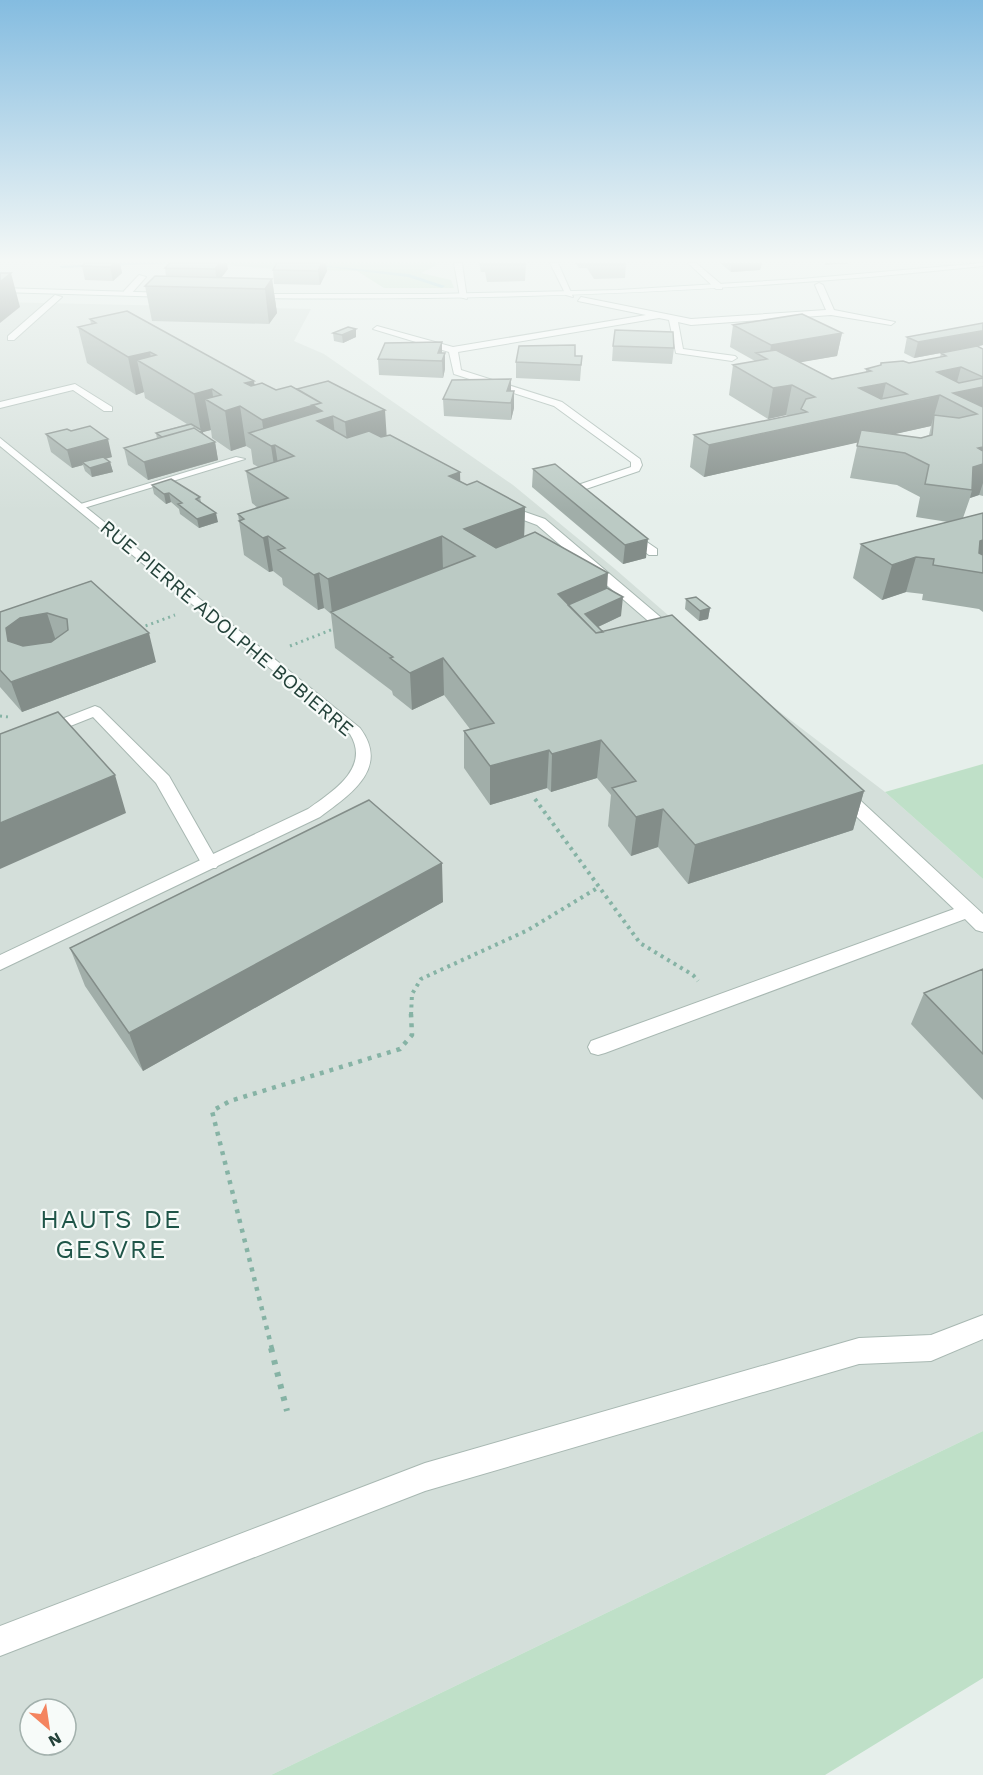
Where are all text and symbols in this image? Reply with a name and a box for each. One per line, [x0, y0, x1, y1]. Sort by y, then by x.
street label: RUE PIERRE ADOLPHE BOBIERRE [95, 515, 359, 741]
district label: HAUTS DE GESVRE [40, 1204, 182, 1264]
north arrow [18, 1697, 78, 1757]
text: N [45, 1728, 65, 1751]

